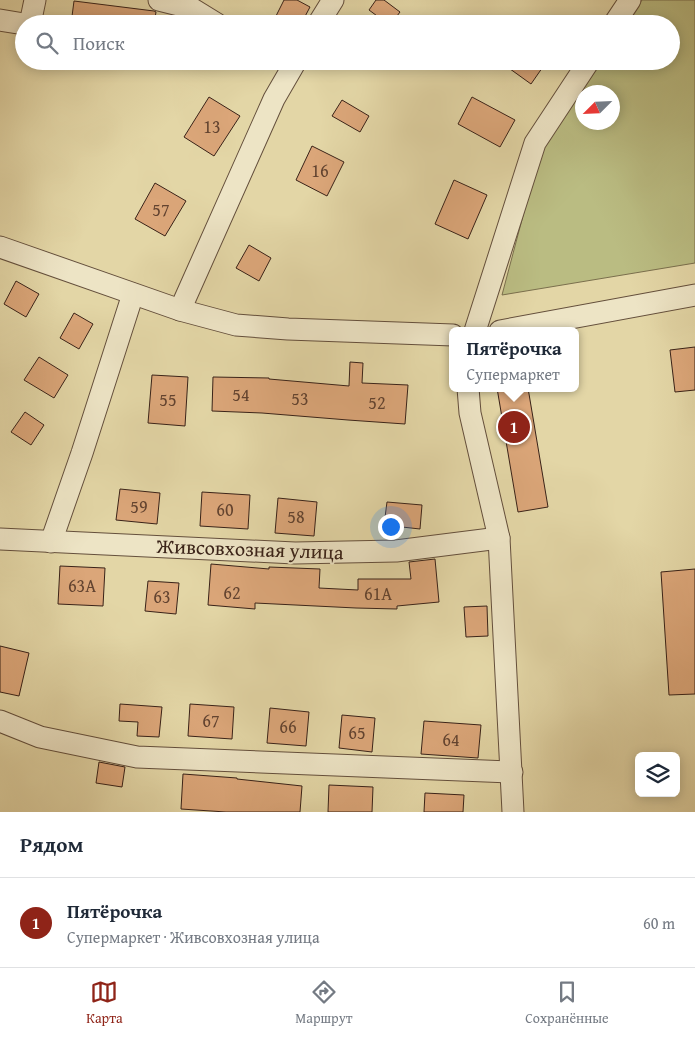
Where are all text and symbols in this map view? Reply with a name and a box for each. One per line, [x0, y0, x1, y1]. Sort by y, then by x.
search box [15, 15, 680, 70]
icon: search [33, 29, 61, 57]
text: Поиск [73, 29, 125, 57]
north arrow [575, 85, 620, 130]
house number: 13 [203, 113, 221, 140]
house number: 16 [311, 157, 329, 184]
house number: 57 [152, 196, 170, 223]
popup [449, 327, 579, 392]
text: Пятёрочка [466, 334, 562, 362]
text: Супермаркет [466, 362, 560, 386]
house number: 54 [232, 381, 250, 408]
house number: 53 [291, 385, 309, 412]
house number: 55 [159, 386, 177, 413]
house number: 52 [368, 389, 386, 416]
pin: 1 [498, 408, 530, 446]
house number: 59 [130, 493, 148, 520]
house number: 60 [216, 496, 234, 523]
house number: 58 [287, 503, 305, 530]
your location [378, 514, 404, 540]
street label: Живсовхозная улица [155, 531, 344, 566]
house number: 63А [68, 572, 96, 599]
house number: 62 [223, 579, 241, 606]
house number: 61А [364, 580, 392, 607]
house number: 63 [153, 583, 171, 610]
house number: 67 [202, 707, 220, 734]
house number: 66 [279, 713, 297, 740]
house number: 65 [348, 719, 366, 746]
house number: 64 [442, 726, 460, 753]
map controls [635, 752, 680, 797]
button: layers [635, 752, 680, 797]
text: Рядом [20, 829, 83, 860]
text: Пятёрочка [67, 897, 162, 925]
text: 1 [32, 911, 40, 935]
text: 60 m [643, 911, 675, 935]
text: Супермаркет · Живсовхозная улица [67, 925, 320, 949]
tab: Карта [86, 978, 123, 1028]
tab: Маршрут [295, 978, 353, 1028]
tab: Сохранённые [525, 978, 609, 1028]

